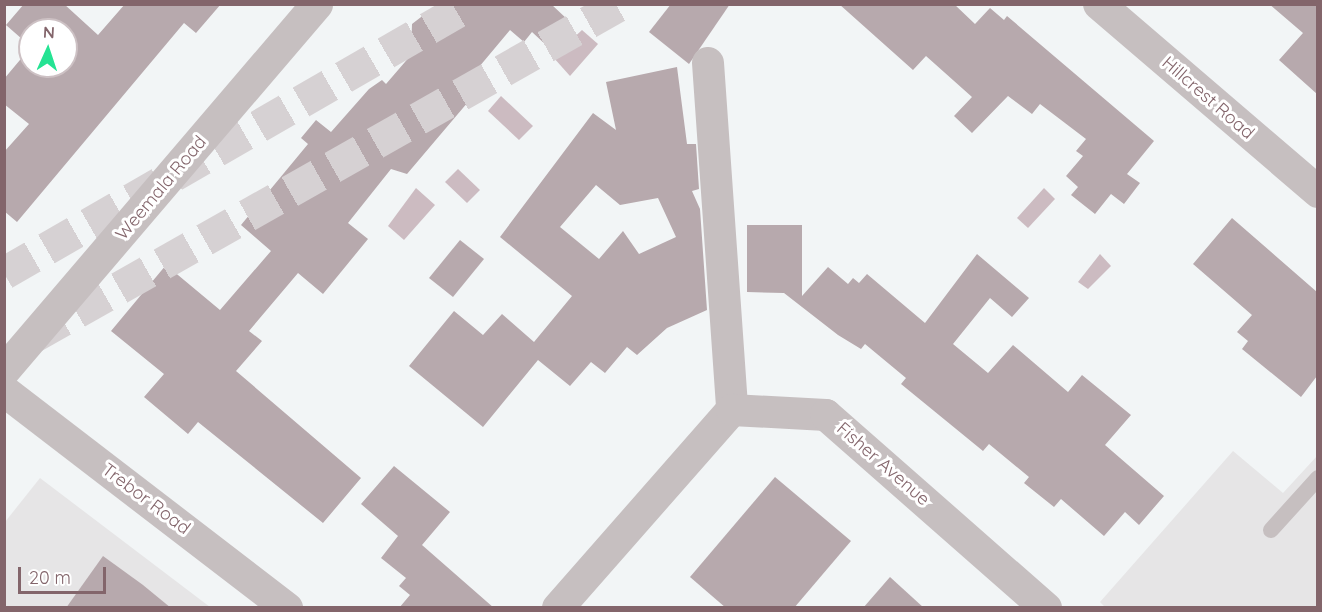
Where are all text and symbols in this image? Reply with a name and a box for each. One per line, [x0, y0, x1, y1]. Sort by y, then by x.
north arrow [18, 18, 78, 78]
text: N [42, 22, 55, 42]
street label: Hillcrest Road [1157, 52, 1259, 144]
street label: Weemala Road [111, 131, 211, 245]
street label: Fisher Avenue [832, 418, 934, 510]
street label: Trebor Road [98, 459, 194, 539]
scale bar [21, 555, 110, 593]
text: 20 m [29, 566, 71, 589]

